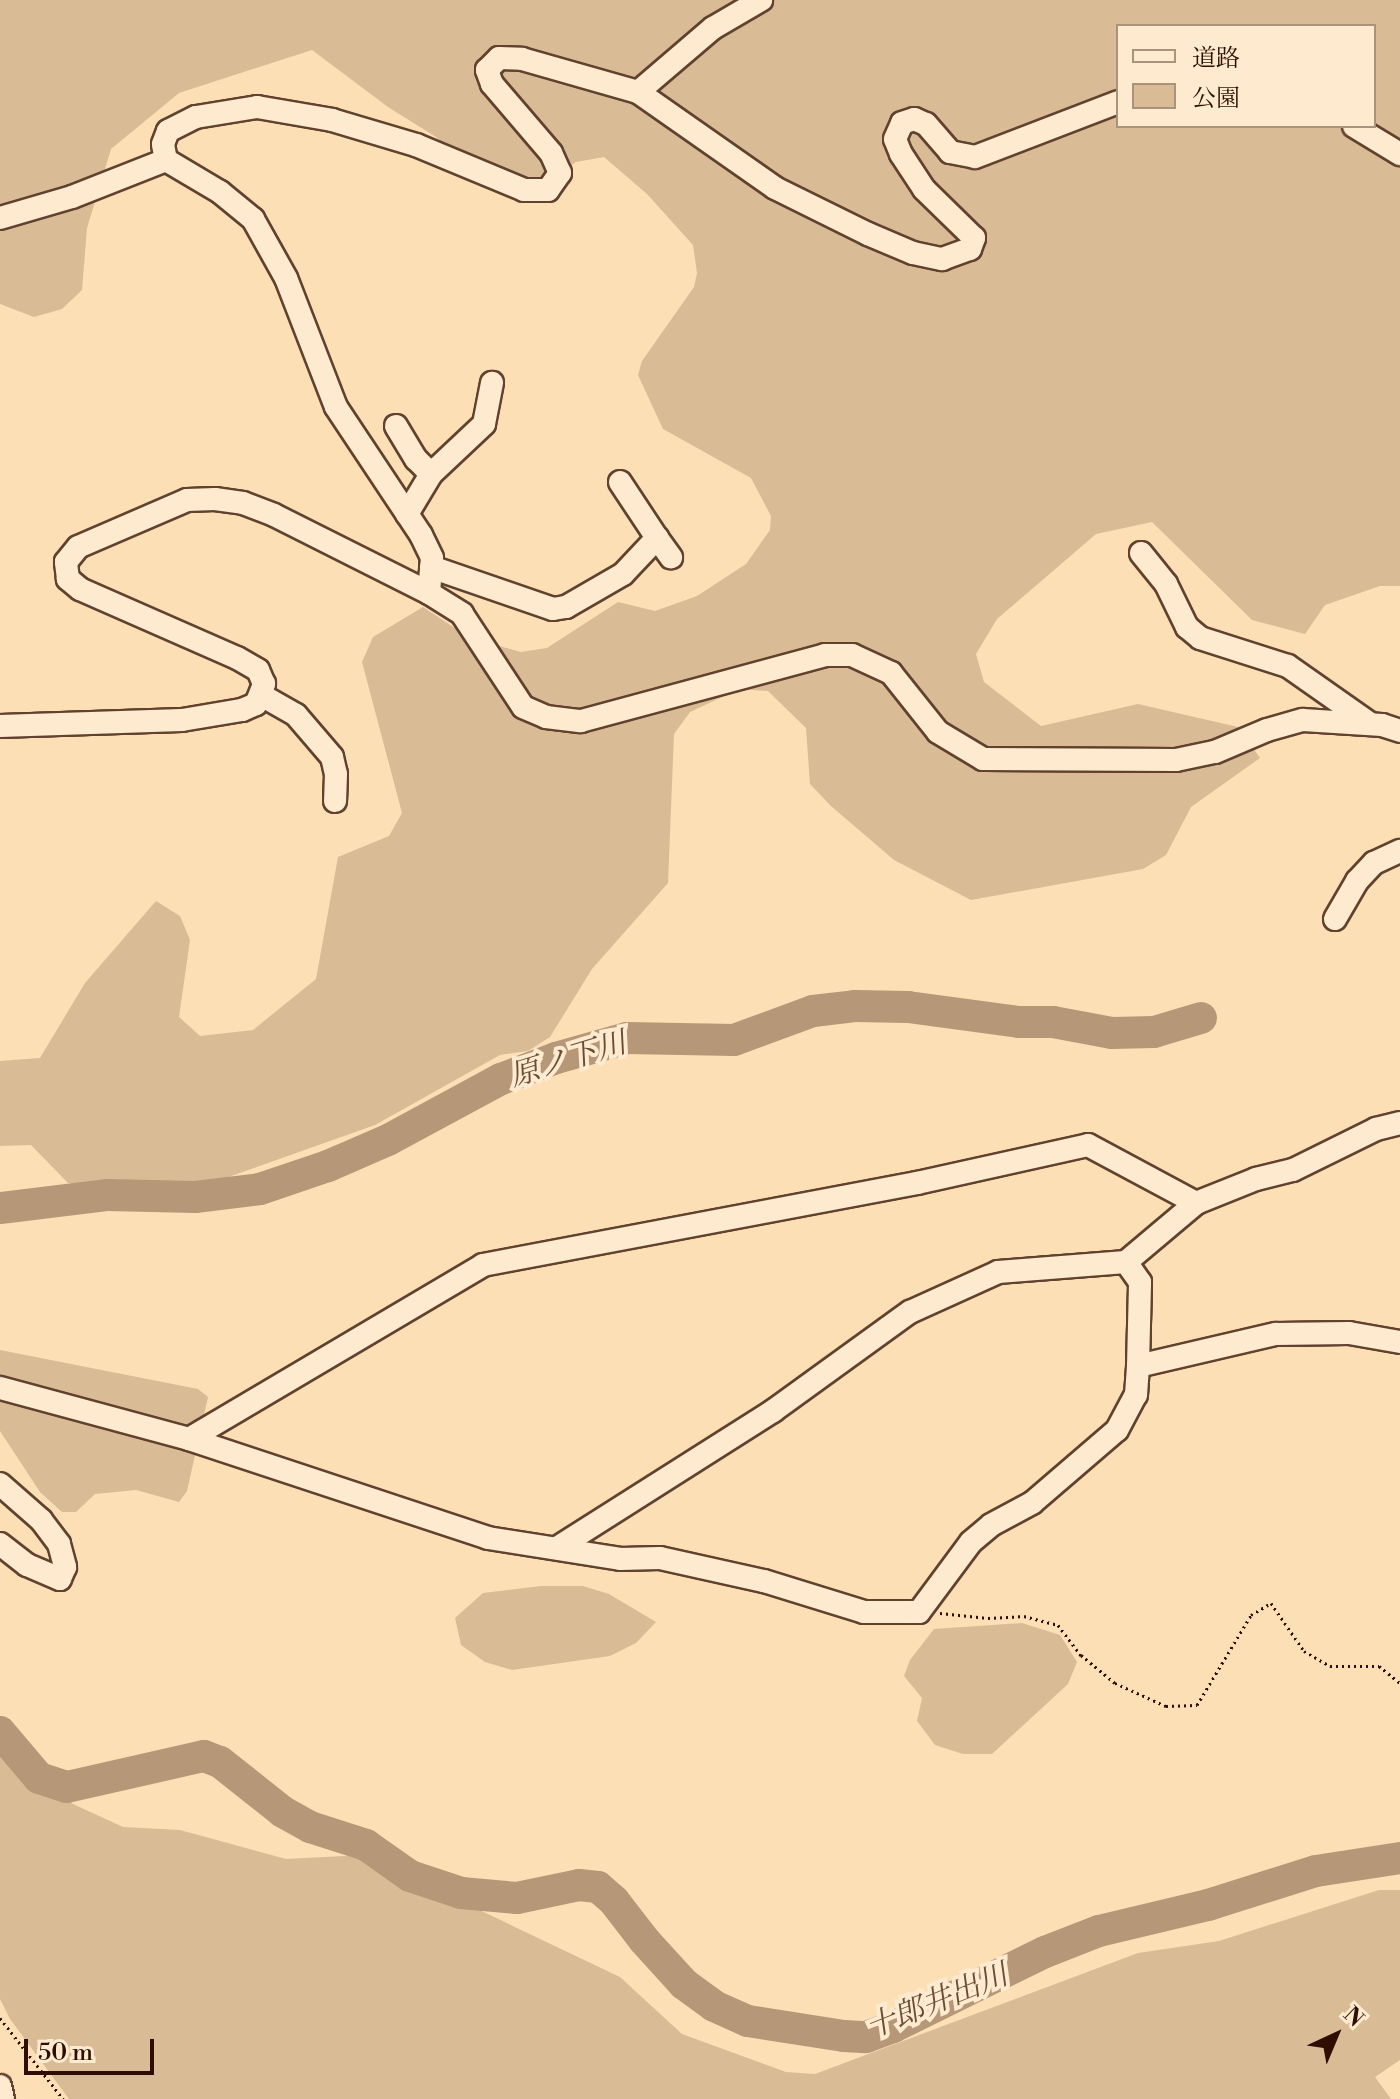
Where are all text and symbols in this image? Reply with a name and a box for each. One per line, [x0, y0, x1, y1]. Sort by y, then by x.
legend [1116, 24, 1376, 128]
text: 道路 [1192, 44, 1240, 74]
text: 公園 [1192, 84, 1240, 114]
water label: 原ノ下川 [505, 1025, 631, 1095]
water label: 十郎井出川 [861, 1957, 1013, 2047]
north arrow [1296, 1995, 1376, 2075]
text: N [1337, 2002, 1369, 2033]
scale bar [28, 2023, 158, 2073]
text: 50 m [38, 2038, 93, 2068]

